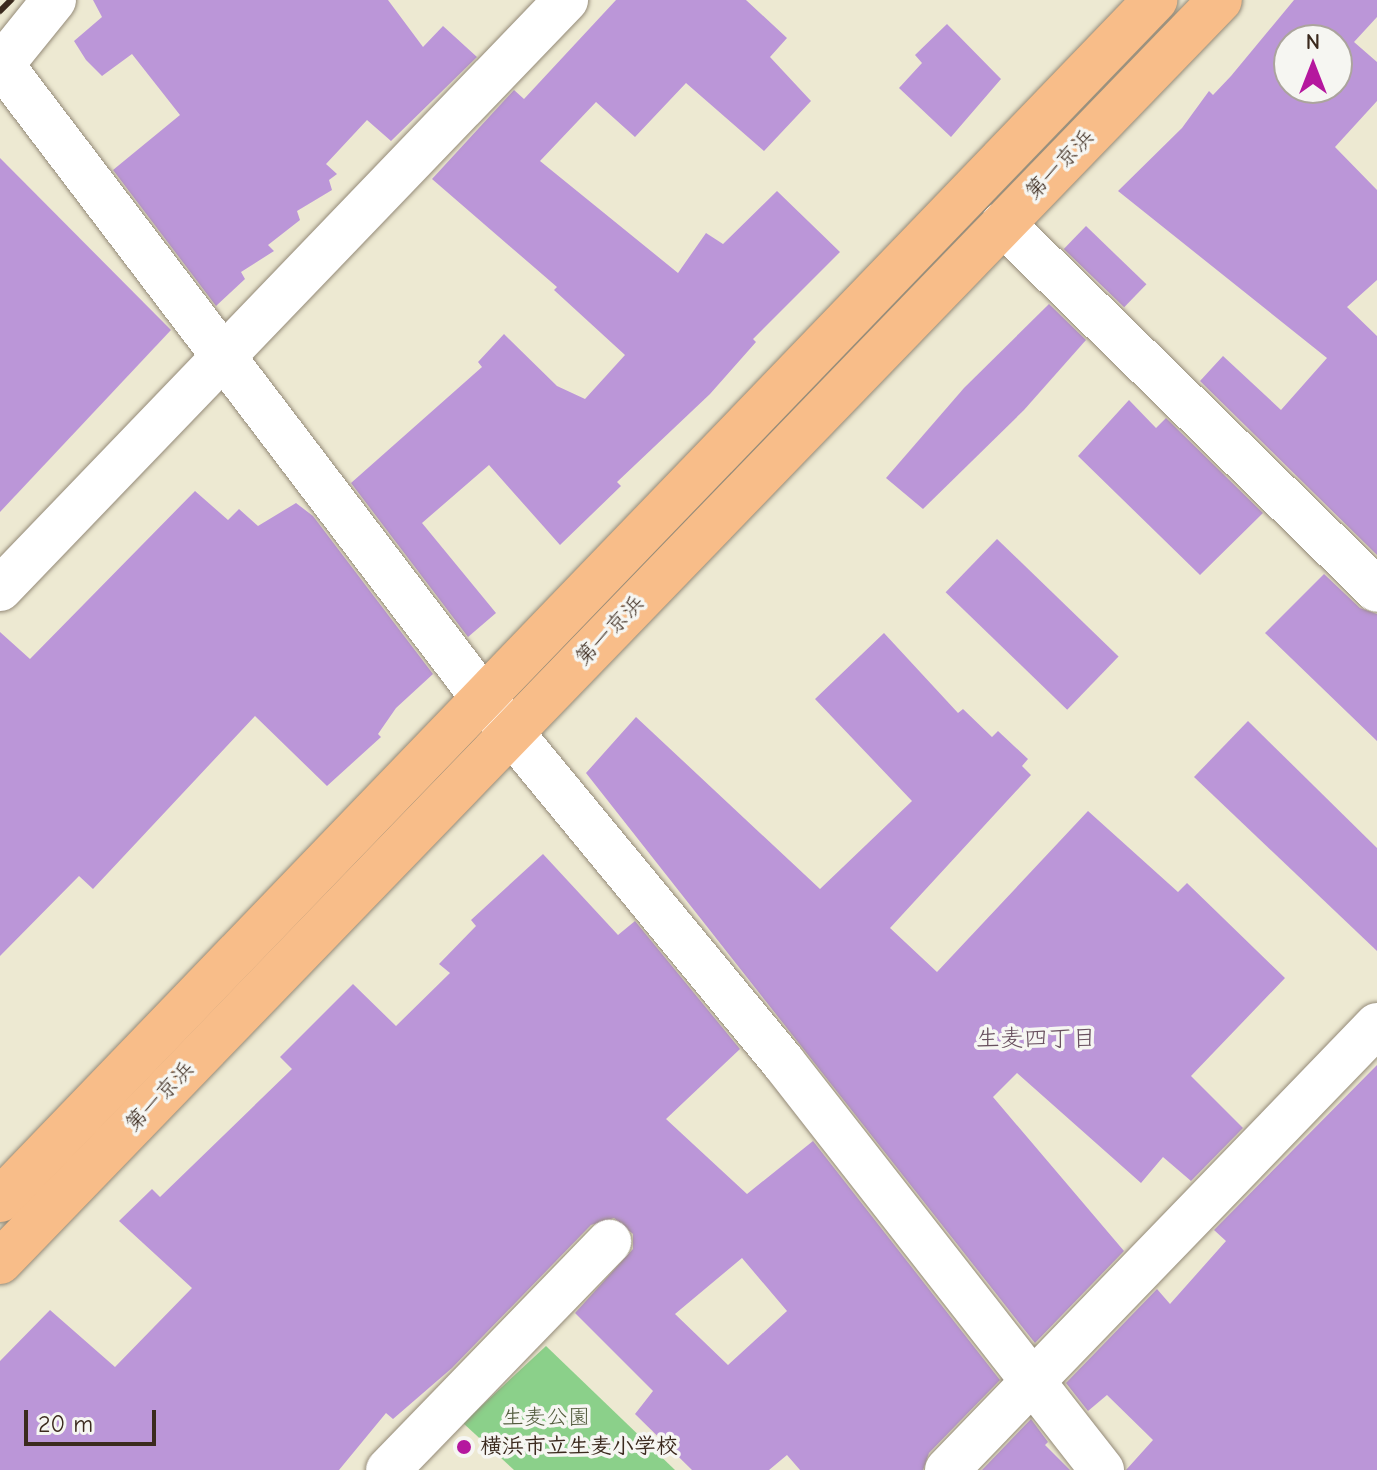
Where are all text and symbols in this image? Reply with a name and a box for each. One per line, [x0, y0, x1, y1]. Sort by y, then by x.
north arrow [1273, 24, 1353, 104]
text: N [1306, 29, 1320, 55]
street label: 第一京浜 [1020, 124, 1100, 206]
street label: 第一京浜 [570, 590, 650, 672]
district label: 生麦四丁目 [976, 1025, 1096, 1053]
street label: 第一京浜 [120, 1056, 200, 1138]
scale bar [28, 1394, 160, 1444]
park label: 生麦公園 [502, 1405, 590, 1431]
text: 20 m [38, 1410, 93, 1438]
place label: 横浜市立生麦小学校 [480, 1434, 678, 1460]
marker: 横浜市立生麦小学校 [455, 1438, 473, 1456]

